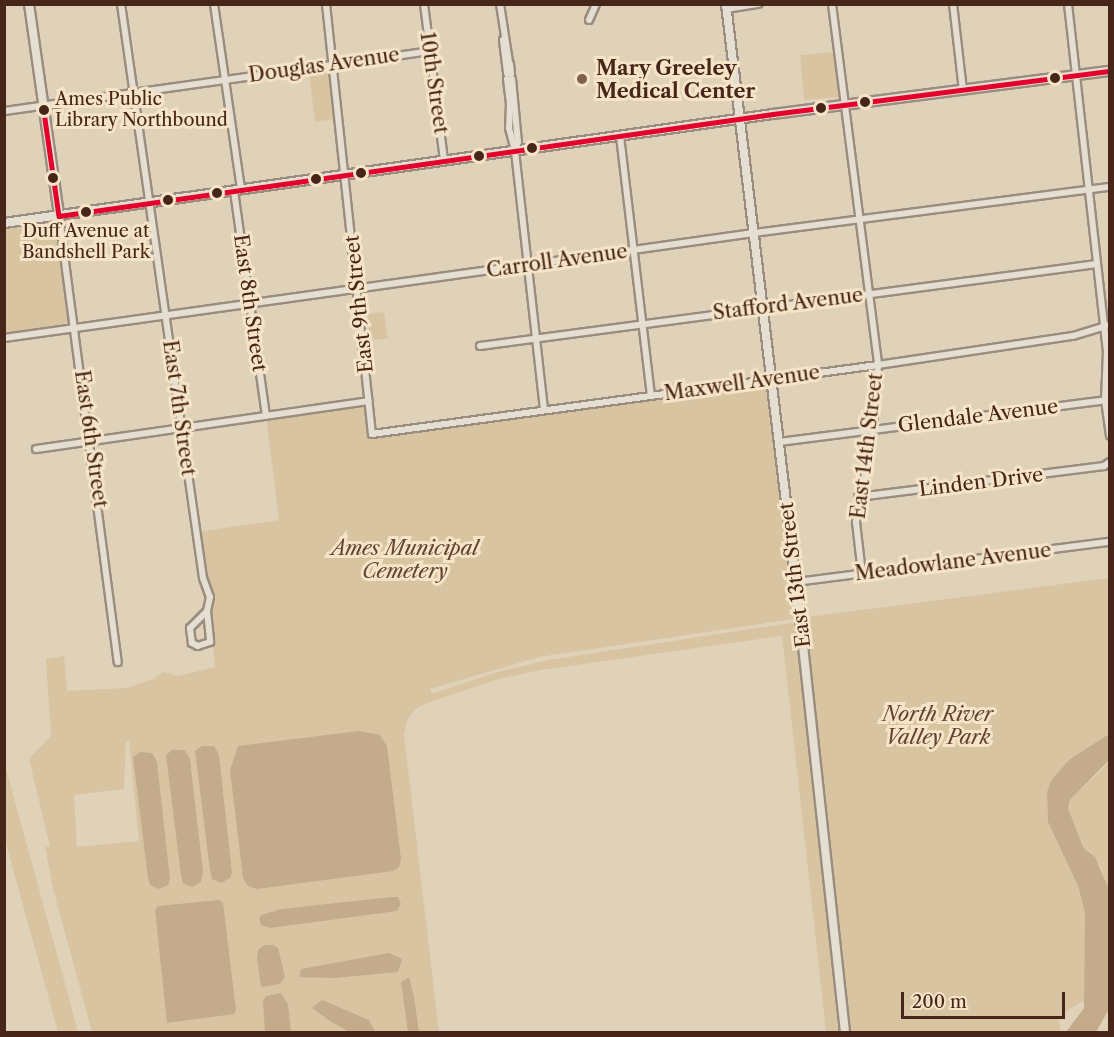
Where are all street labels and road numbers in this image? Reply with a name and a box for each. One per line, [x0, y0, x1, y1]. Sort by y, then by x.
street label: 10th Street [415, 30, 453, 136]
street label: Douglas Avenue [247, 42, 401, 88]
street label: East 8th Street [228, 233, 272, 373]
street label: East 9th Street [340, 234, 378, 374]
street label: Carroll Avenue [484, 239, 630, 283]
street label: Stafford Avenue [711, 283, 865, 325]
street label: East 7th Street [158, 339, 200, 477]
street label: Maxwell Avenue [662, 360, 822, 406]
street label: East 6th Street [69, 369, 113, 509]
street label: East 14th Street [846, 372, 888, 520]
street label: Glendale Avenue [896, 394, 1060, 438]
street label: Linden Drive [918, 462, 1044, 502]
street label: East 13th Street [774, 501, 816, 649]
street label: Meadowlane Avenue [853, 538, 1053, 586]

